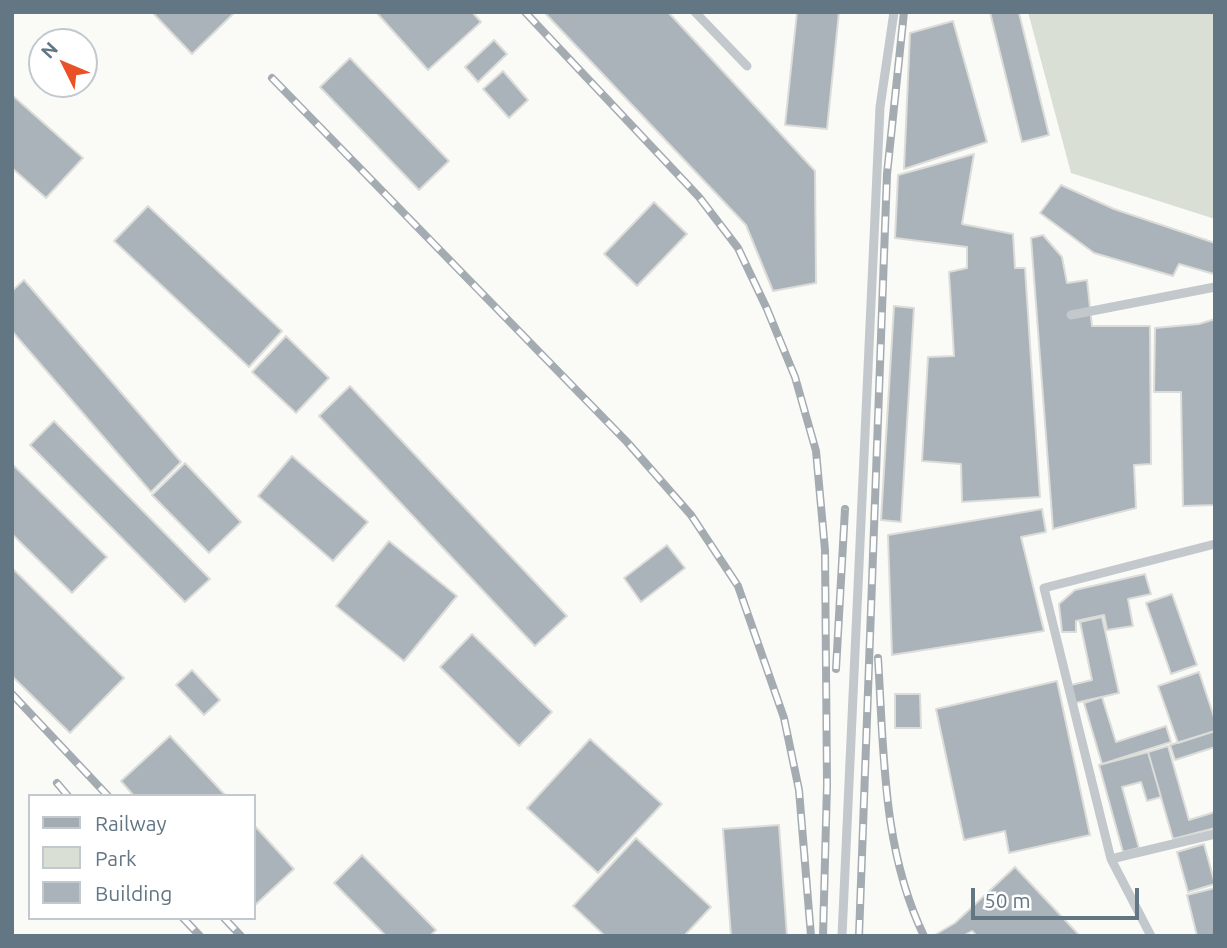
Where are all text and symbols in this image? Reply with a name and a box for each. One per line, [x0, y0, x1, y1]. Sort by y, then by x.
north arrow [28, 28, 98, 98]
text: N [36, 37, 62, 63]
legend [28, 794, 256, 920]
text: Railway [95, 811, 167, 835]
text: Park [95, 846, 137, 870]
scale bar [975, 874, 1143, 918]
text: Building [95, 881, 172, 905]
text: 50 m [984, 888, 1031, 912]

